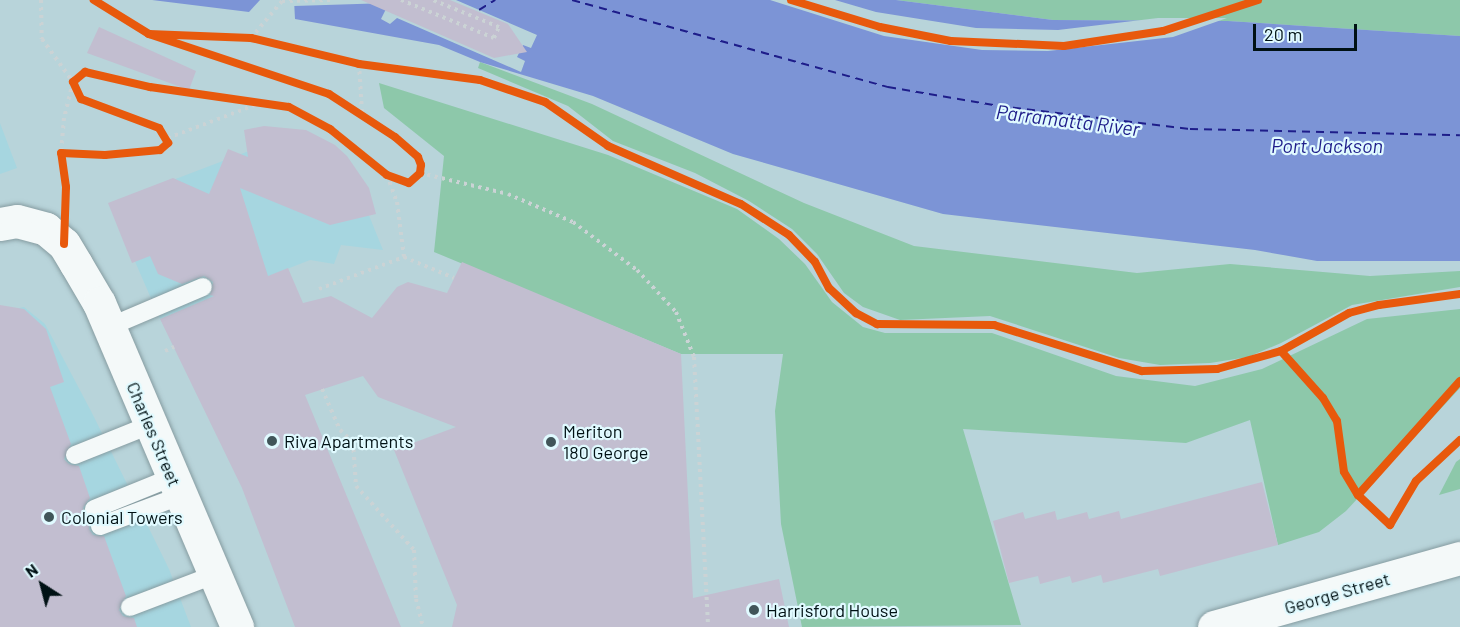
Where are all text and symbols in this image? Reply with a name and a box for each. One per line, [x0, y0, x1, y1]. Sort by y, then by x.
scale bar [1256, 12, 1360, 50]
text: 20 m [1264, 23, 1302, 45]
water label: Parramatta River [995, 99, 1141, 141]
water label: Port Jackson [1271, 133, 1383, 157]
street label: Charles Street [122, 379, 186, 489]
place label: Meriton 180 George [563, 421, 648, 464]
place label: Riva Apartments [284, 430, 413, 452]
marker: Riva Apartments [265, 434, 279, 448]
marker: Meriton 180 George [544, 435, 558, 449]
place label: Colonial Towers [61, 506, 183, 528]
marker: Colonial Towers [42, 510, 56, 524]
north arrow [12, 555, 72, 615]
text: N [21, 559, 41, 581]
street label: George Street [1282, 568, 1392, 618]
place label: Harrisford House [766, 599, 898, 621]
marker: Harrisford House [747, 603, 761, 617]

